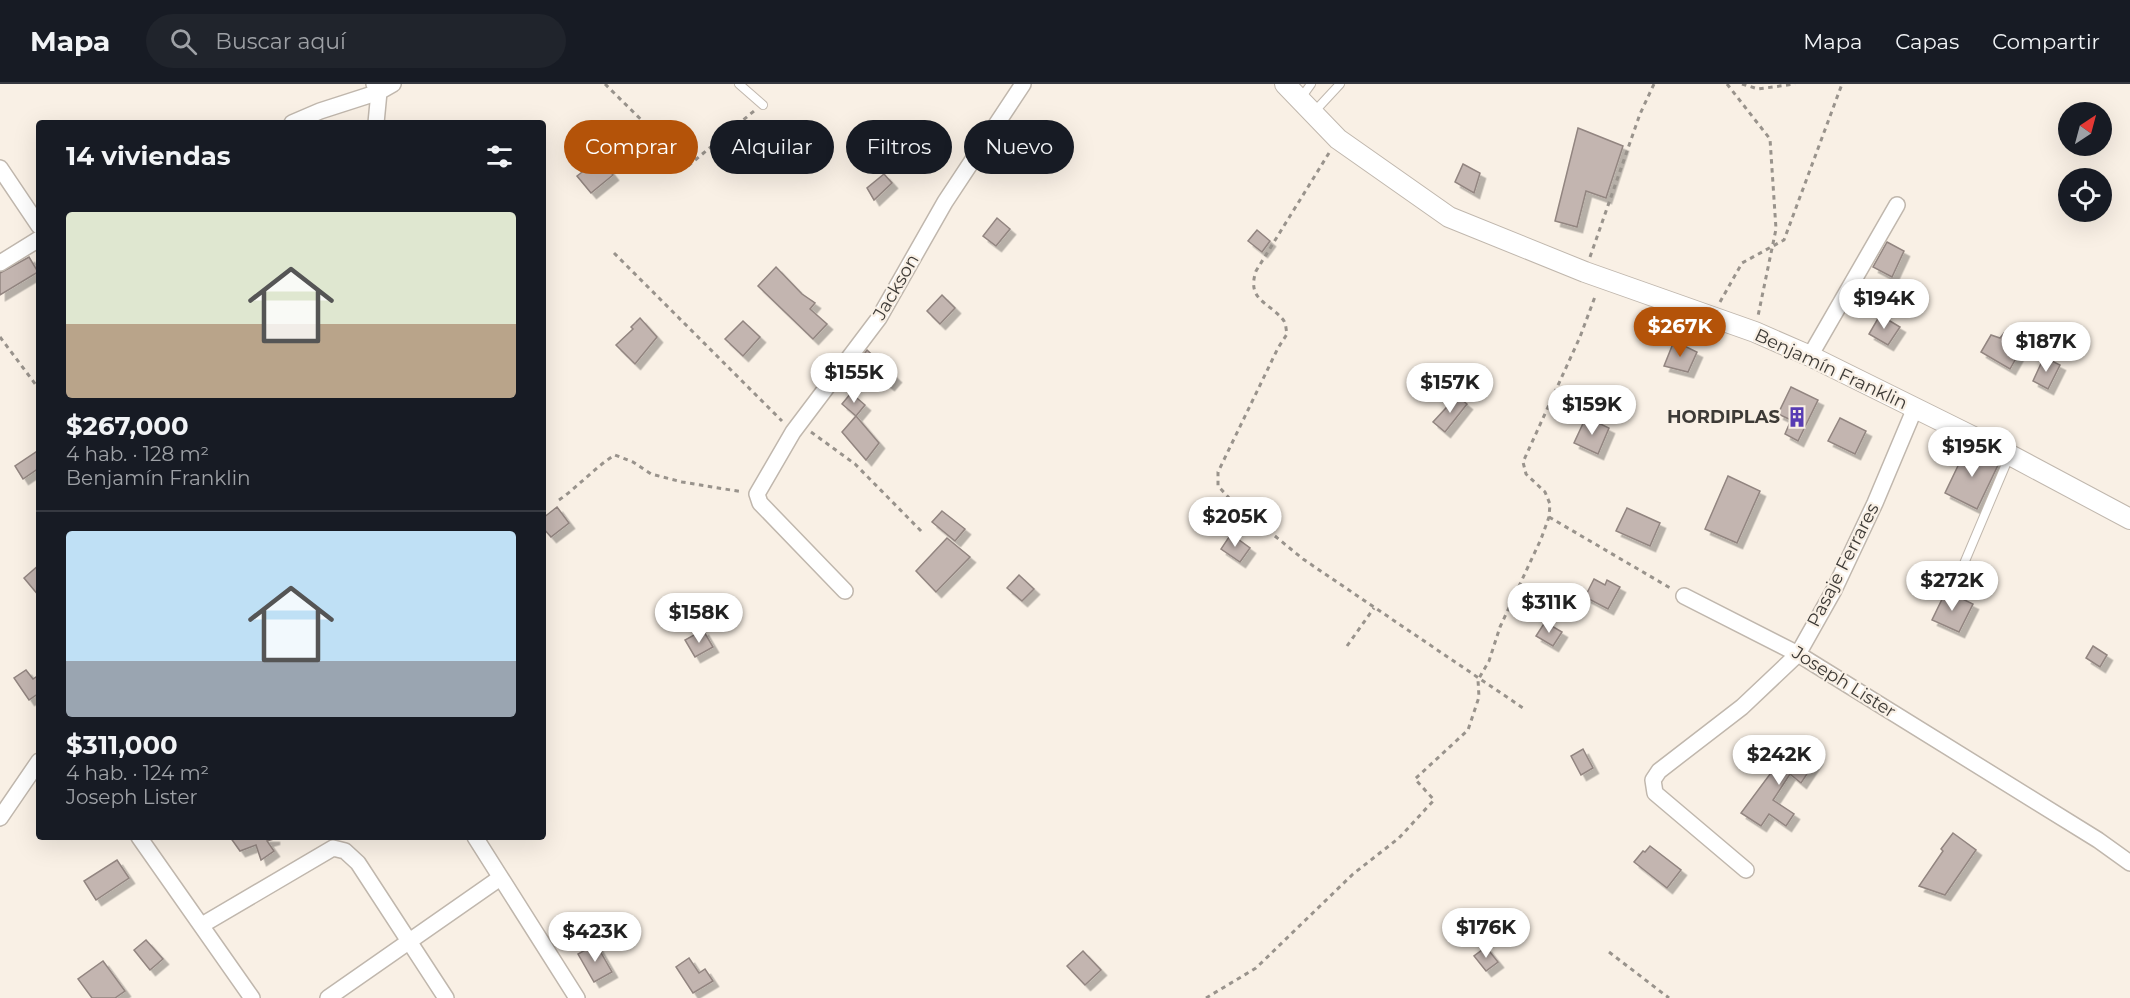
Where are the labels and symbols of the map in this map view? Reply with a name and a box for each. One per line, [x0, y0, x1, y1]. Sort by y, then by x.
north arrow [2058, 102, 2112, 156]
street label: Jackson [868, 250, 924, 325]
pin: $194K [1842, 279, 1926, 330]
pin: $267K [1638, 307, 1722, 358]
pin: $187K [2004, 322, 2088, 373]
street label: Benjamín Franklin [1751, 324, 1911, 414]
pin: $155K [812, 353, 896, 404]
pin: $157K [1408, 363, 1492, 414]
pin: $159K [1550, 385, 1634, 436]
building icon: HORDIPLAS [1785, 405, 1809, 429]
place label: HORDIPLAS [1667, 406, 1780, 428]
pin: $195K [1930, 427, 2014, 478]
pin: $205K [1193, 497, 1277, 548]
street label: Pasaje Ferrares [1802, 499, 1884, 631]
pin: $272K [1910, 561, 1994, 612]
pin: $311K [1507, 583, 1591, 634]
pin: $158K [657, 593, 741, 644]
street label: Joseph Lister [1787, 641, 1900, 723]
pin: $242K [1737, 735, 1821, 786]
pin: $176K [1444, 908, 1528, 959]
pin: $423K [553, 912, 637, 963]

